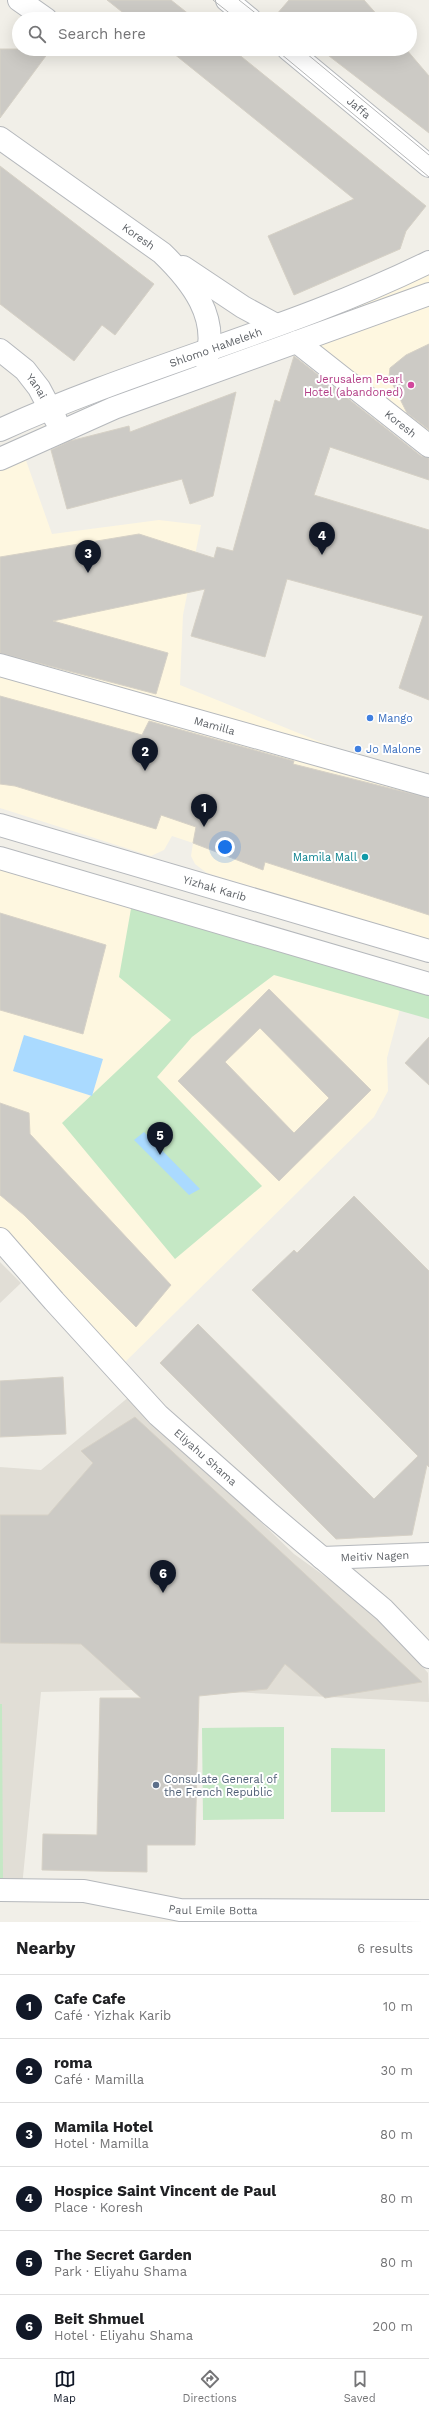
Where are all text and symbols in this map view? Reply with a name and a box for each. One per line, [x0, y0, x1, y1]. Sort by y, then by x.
search box [12, 12, 417, 56]
icon: search [26, 23, 48, 45]
text: Search here [58, 25, 146, 43]
street label: Jaffa [344, 95, 373, 122]
street label: Koresh [120, 221, 157, 253]
street label: Shlomo HaMelekh [168, 325, 264, 370]
street label: Yanai [23, 371, 49, 401]
place label: Jerusalem Pearl Hotel (abandoned) [304, 373, 404, 399]
marker: Jerusalem Pearl Hotel (abandoned) [406, 380, 416, 390]
street label: Koresh [382, 408, 419, 441]
pin: 4 [309, 522, 335, 555]
pin: 3 [75, 540, 101, 573]
place label: Mango [378, 712, 413, 725]
marker: Mango [365, 713, 375, 723]
street label: Mamilla [193, 714, 236, 738]
pin: 2 [132, 738, 158, 771]
place label: Jo Malone [366, 743, 421, 756]
marker: Jo Malone [353, 744, 363, 754]
pin: 1 [191, 794, 217, 827]
your location [215, 837, 235, 857]
place label: Mamila Mall [293, 851, 358, 864]
marker: Mamila Mall [360, 852, 370, 862]
street label: Yizhak Karib [181, 873, 248, 904]
pin: 5 [147, 1122, 173, 1155]
street label: Eliyahu Shama [171, 1426, 239, 1489]
street label: Meitiv Nagen [340, 1549, 410, 1564]
pin: 6 [150, 1560, 176, 1593]
place label: Consulate General of the French Republic [164, 1773, 278, 1799]
marker: Consulate General of the French Republic [151, 1780, 161, 1790]
street label: Paul Emile Botta [168, 1902, 258, 1917]
text: Nearby [16, 1938, 75, 1958]
text: 6 results [357, 1941, 413, 1956]
text: Cafe Cafe [54, 1990, 126, 2008]
text: 1 [26, 1999, 32, 2014]
text: 10 m [383, 1999, 413, 2014]
text: Café · Yizhak Karib [54, 2008, 171, 2023]
text: roma [54, 2054, 92, 2072]
text: 2 [25, 2063, 33, 2078]
text: 30 m [381, 2063, 413, 2078]
text: Café · Mamilla [54, 2072, 144, 2087]
text: Mamila Hotel [54, 2118, 153, 2136]
text: 3 [25, 2127, 33, 2142]
text: 80 m [380, 2127, 413, 2142]
text: Hotel · Mamilla [54, 2136, 149, 2151]
text: Hospice Saint Vincent de Paul [54, 2182, 276, 2200]
text: 4 [25, 2191, 33, 2206]
text: 80 m [380, 2191, 413, 2206]
text: Place · Koresh [54, 2200, 143, 2215]
text: The Secret Garden [54, 2246, 192, 2264]
text: 5 [25, 2255, 33, 2270]
text: 80 m [380, 2255, 413, 2270]
text: Park · Eliyahu Shama [54, 2264, 187, 2279]
text: Beit Shmuel [54, 2310, 144, 2328]
text: 6 [25, 2319, 33, 2334]
text: 200 m [372, 2319, 413, 2334]
text: Hotel · Eliyahu Shama [54, 2328, 193, 2343]
tab: Map [53, 2368, 76, 2405]
tab: Directions [183, 2368, 237, 2405]
tab: Saved [344, 2368, 376, 2405]

